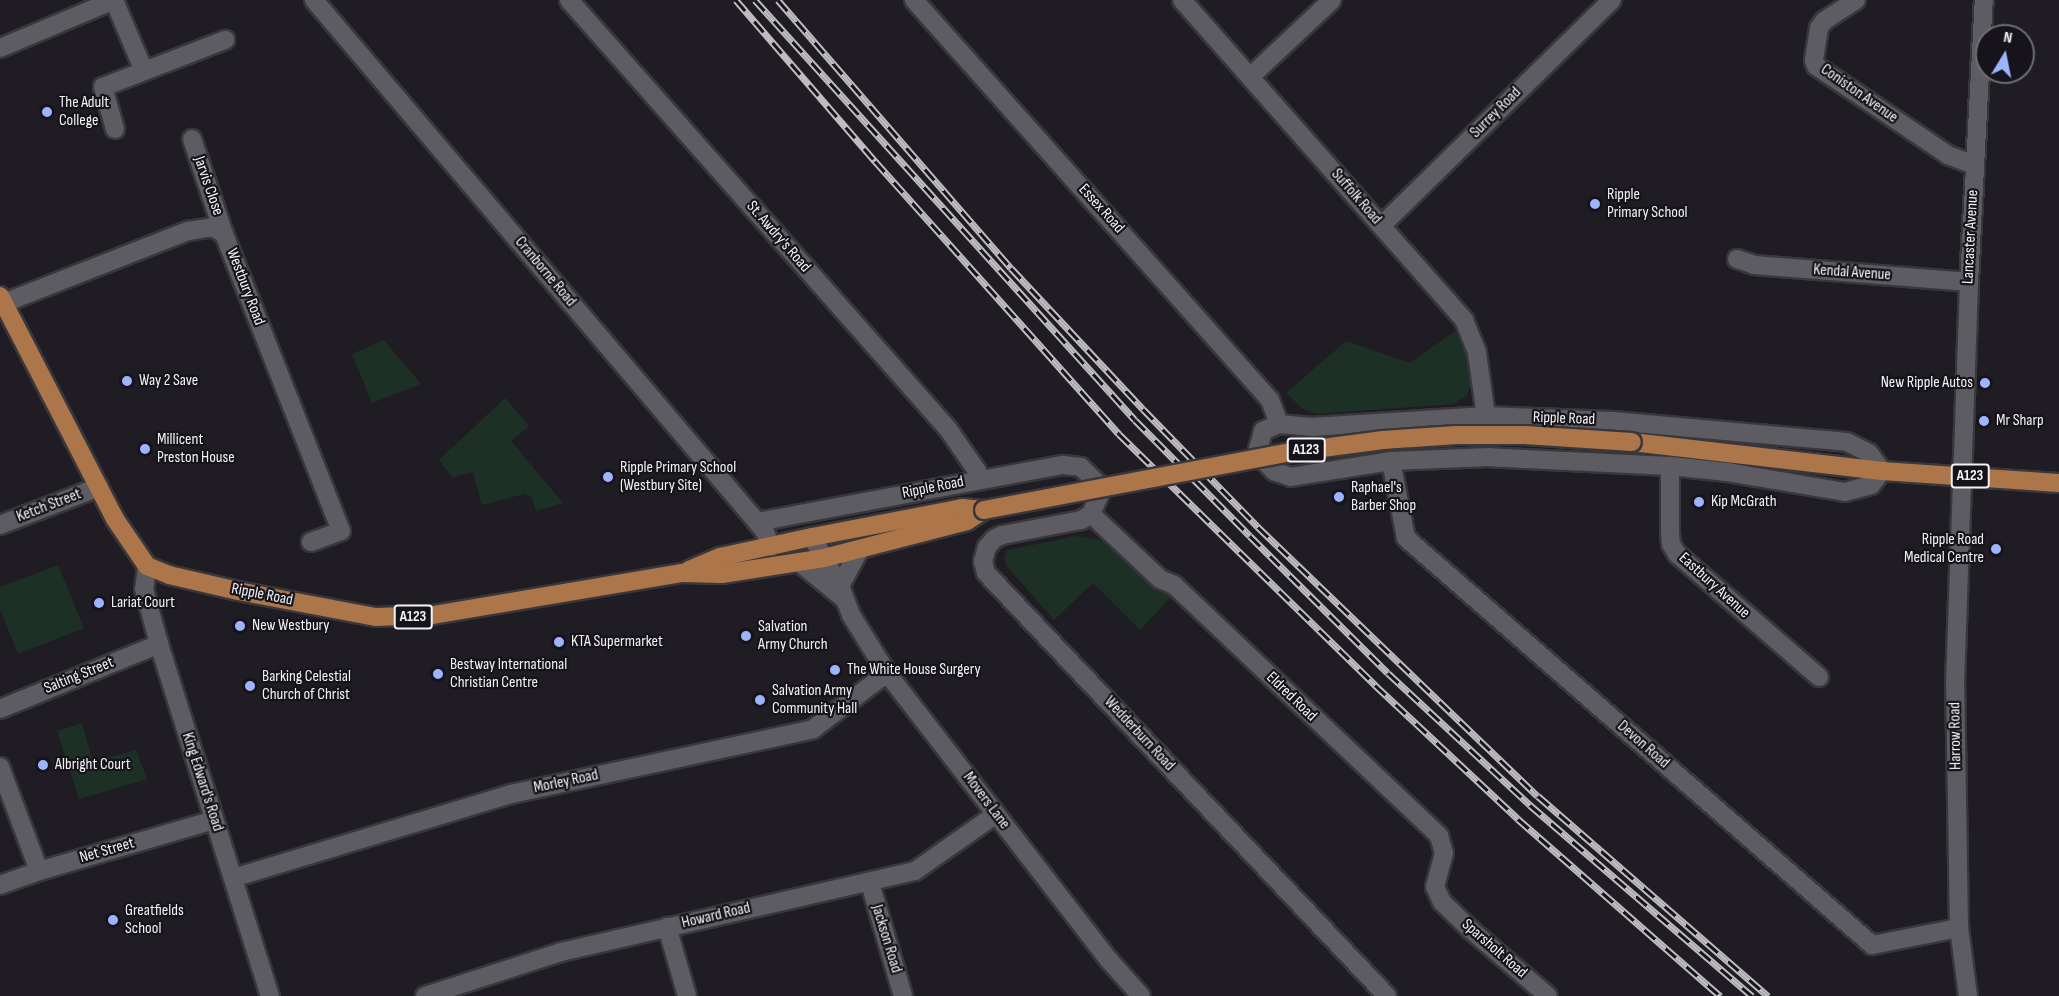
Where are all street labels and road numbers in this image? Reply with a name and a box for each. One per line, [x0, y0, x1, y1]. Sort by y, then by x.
street label: Coniston Avenue [1817, 60, 1901, 128]
street label: Surrey Road [1467, 84, 1525, 142]
street label: Jarvis Close [189, 154, 227, 218]
street label: Suffolk Road [1327, 165, 1385, 229]
street label: Essex Road [1074, 181, 1128, 237]
street label: Lancaster Avenue [1959, 189, 1983, 285]
street label: St. Awdry's Road [742, 197, 814, 277]
street label: Cranborne Road [510, 233, 580, 311]
street label: Westbury Road [222, 246, 268, 328]
street label: Kendal Avenue [1813, 261, 1891, 285]
street label: Ripple Road [1533, 408, 1595, 430]
road number: A123 [1286, 438, 1326, 462]
road number: A123 [1950, 464, 1990, 488]
street label: Ripple Road [901, 473, 965, 503]
street label: Ketch Street [14, 485, 84, 527]
street label: Eastbury Avenue [1674, 549, 1754, 623]
street label: Ripple Road [230, 580, 294, 610]
road number: A123 [394, 605, 432, 629]
street label: Salting Street [41, 653, 117, 699]
street label: Eldred Road [1262, 668, 1320, 726]
street label: Wedderburn Road [1100, 693, 1178, 775]
street label: Harrow Road [1946, 702, 1966, 770]
street label: Devon Road [1613, 717, 1673, 773]
street label: King Edward's Road [177, 730, 227, 834]
street label: Morley Road [532, 766, 600, 798]
street label: Movers Lane [958, 769, 1014, 833]
street label: Net Street [78, 834, 136, 868]
street label: Howard Road [680, 899, 752, 933]
street label: Jackson Road [867, 903, 905, 975]
street label: Sparsholt Road [1457, 915, 1531, 983]

